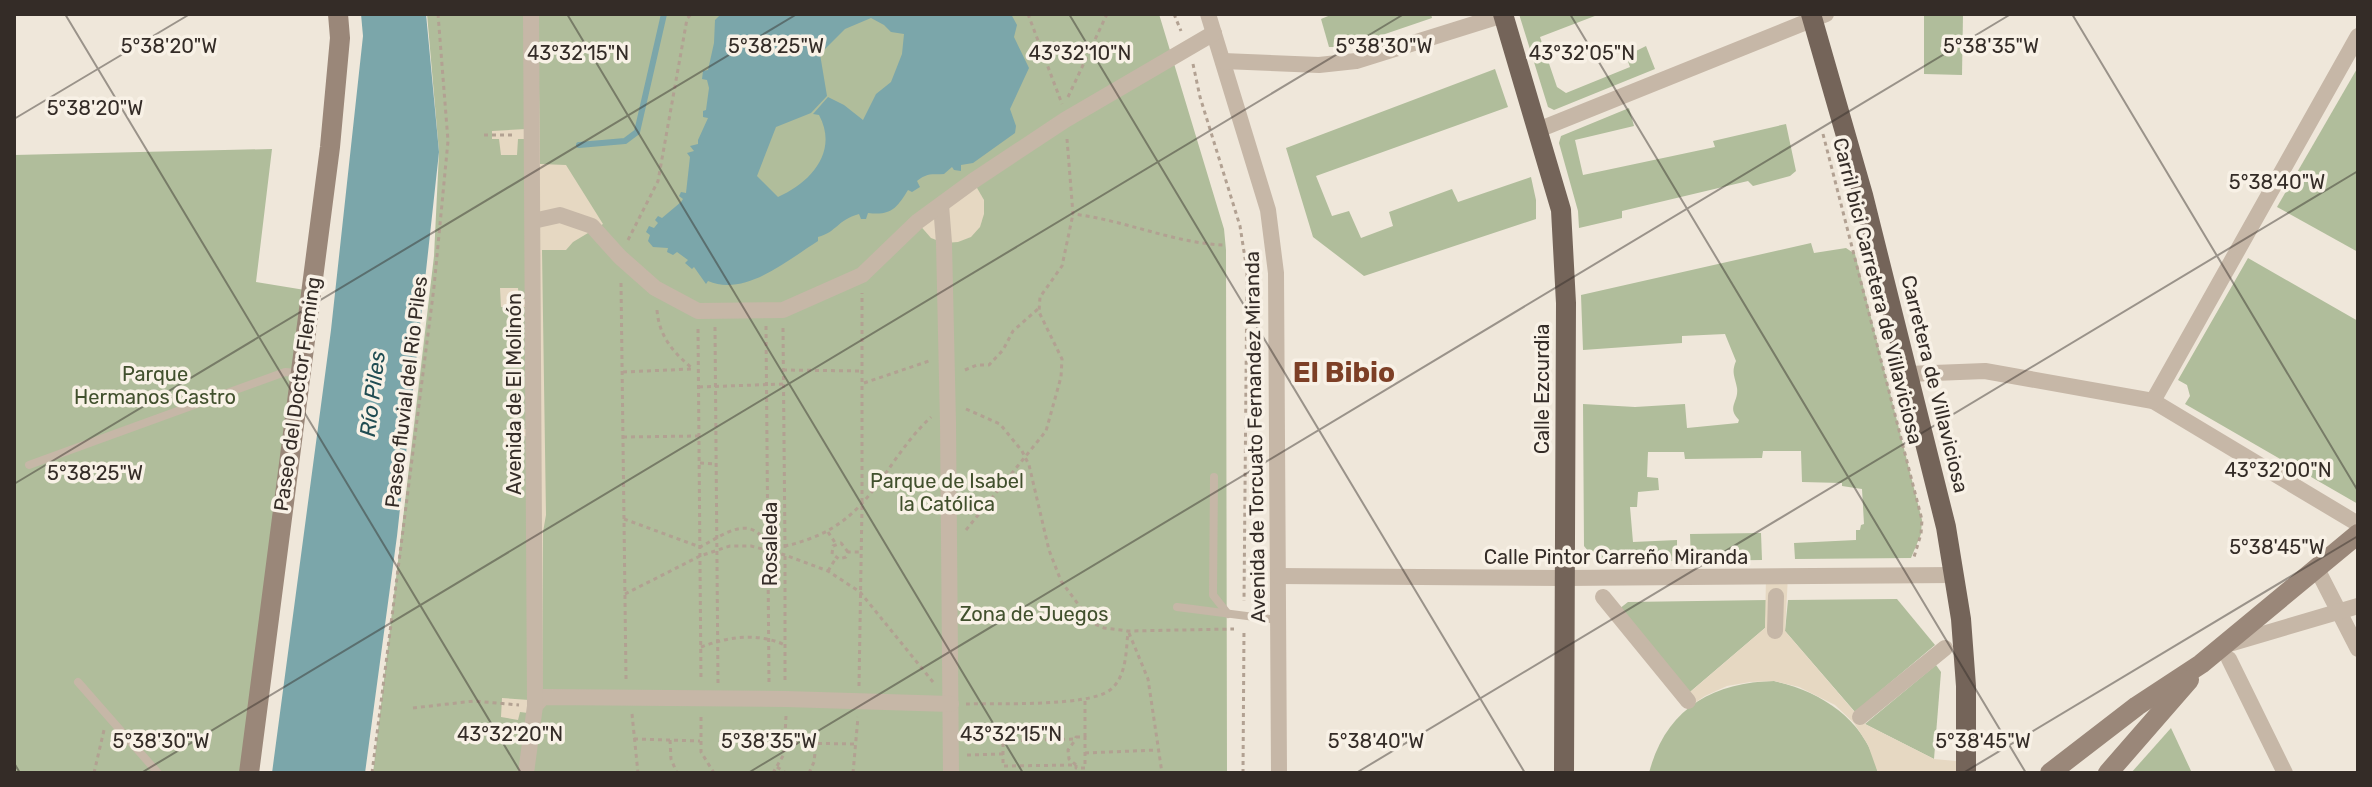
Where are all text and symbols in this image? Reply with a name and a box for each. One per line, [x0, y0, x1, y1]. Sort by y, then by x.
text: 5°38'20"W [121, 34, 217, 58]
text: 5°38'25"W [728, 34, 824, 58]
text: 5°38'30"W [1336, 34, 1432, 58]
text: 5°38'35"W [1943, 34, 2039, 58]
text: 43°32'15"N [527, 41, 629, 65]
text: 43°32'10"N [1029, 41, 1131, 65]
text: 43°32'05"N [1529, 41, 1635, 65]
text: 5°38'20"W [47, 96, 143, 120]
street label: Carril bici Carretera de Villaviciosa [1828, 135, 1928, 447]
text: 5°38'40"W [2229, 170, 2325, 194]
street label: Avenida de Torcuato Fernandez Miranda [1240, 251, 1270, 623]
street label: Carretera de Villaviciosa [1896, 273, 1974, 495]
street label: Paseo del Doctor Fleming [269, 275, 325, 513]
street label: Paseo fluvial del Rio Piles [380, 275, 432, 509]
street label: Avenida de El Molinón [502, 293, 526, 495]
street label: Calle Ezcurdia [1530, 324, 1554, 454]
water label: Río Piles [354, 350, 391, 438]
district label: El Bibio [1293, 356, 1395, 389]
park label: Parque Hermanos Castro [74, 362, 236, 409]
text: 43°32'00"N [2224, 458, 2332, 482]
text: 5°38'25"W [47, 461, 143, 485]
park label: Parque de Isabel la Católica [870, 469, 1024, 516]
street label: Rosaleda [758, 502, 782, 586]
text: 5°38'45"W [2229, 535, 2325, 559]
street label: Calle Pintor Carreño Miranda [1484, 545, 1748, 569]
park label: Zona de Juegos [960, 602, 1108, 626]
text: 43°32'20"N [457, 722, 563, 746]
text: 43°32'15"N [960, 722, 1062, 746]
text: 5°38'30"W [113, 729, 209, 753]
text: 5°38'35"W [721, 729, 817, 753]
text: 5°38'40"W [1328, 729, 1424, 753]
text: 5°38'45"W [1935, 729, 2031, 753]

